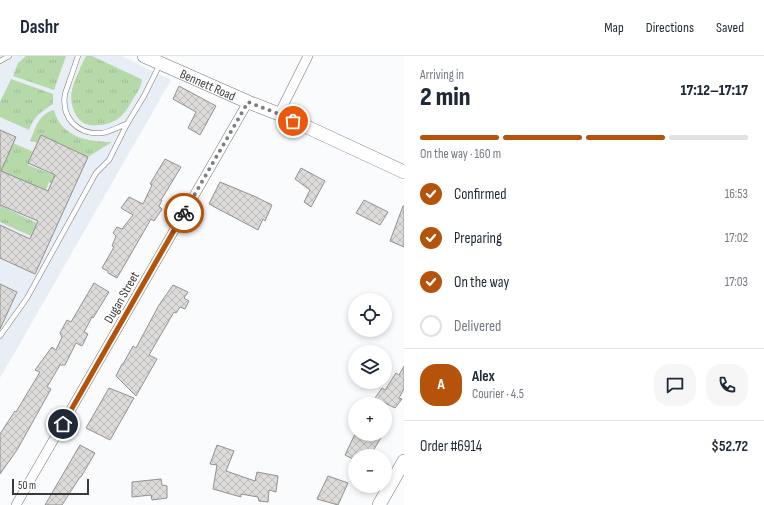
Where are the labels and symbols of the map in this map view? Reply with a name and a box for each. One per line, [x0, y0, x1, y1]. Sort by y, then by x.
street label: Bennett Road [177, 66, 238, 104]
pin [276, 104, 310, 138]
courier [164, 193, 204, 233]
street label: Dugan Street [101, 269, 143, 326]
pin [46, 407, 80, 441]
scale bar [12, 477, 89, 496]

